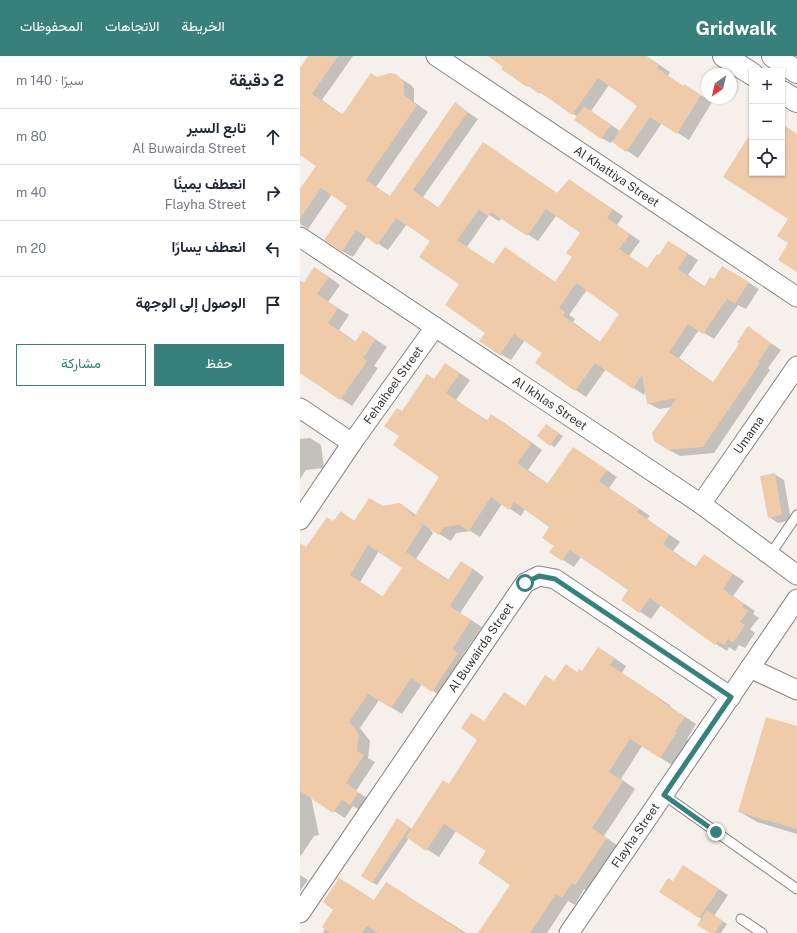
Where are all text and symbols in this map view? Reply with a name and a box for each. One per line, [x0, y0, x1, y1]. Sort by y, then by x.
text: Gridwalk [696, 17, 777, 39]
text: المحفوظات [20, 18, 83, 34]
text: الاتجاهات [105, 18, 159, 34]
text: الخريطة [181, 18, 225, 34]
north arrow [701, 68, 737, 104]
map controls [749, 68, 785, 176]
button: + [749, 68, 785, 104]
text: 2 دقيقة [229, 70, 284, 90]
text: سيرًا · 140 m [16, 73, 84, 88]
button: − [749, 104, 785, 140]
text: تابع السير [187, 119, 246, 136]
icon: ahead [262, 126, 284, 148]
text: 80 m [16, 129, 47, 144]
button: locate [749, 140, 785, 176]
text: Al Buwairda Street [132, 141, 246, 156]
street label: Al Khattiya Street [571, 143, 662, 210]
text: انعطف يمينًا [173, 175, 246, 192]
icon: right [262, 182, 284, 204]
text: 40 m [16, 185, 47, 200]
text: Flayha Street [165, 197, 246, 212]
text: انعطف يسارًا [172, 238, 246, 255]
icon: left [262, 238, 284, 260]
text: 20 m [16, 241, 46, 256]
text: الوصول إلى الوجهة [136, 294, 246, 311]
icon: arrive [262, 294, 284, 316]
street label: Fehaiheel Street [361, 343, 426, 427]
button: مشاركة [16, 344, 146, 386]
button: حفظ [154, 344, 284, 386]
street label: Al Ikhlas Street [510, 374, 590, 433]
street label: Umama [731, 414, 767, 456]
route start [516, 574, 534, 592]
street label: Al Buwairda Street [445, 600, 517, 695]
street label: Flayha Street [609, 800, 663, 871]
route end [707, 823, 725, 841]

